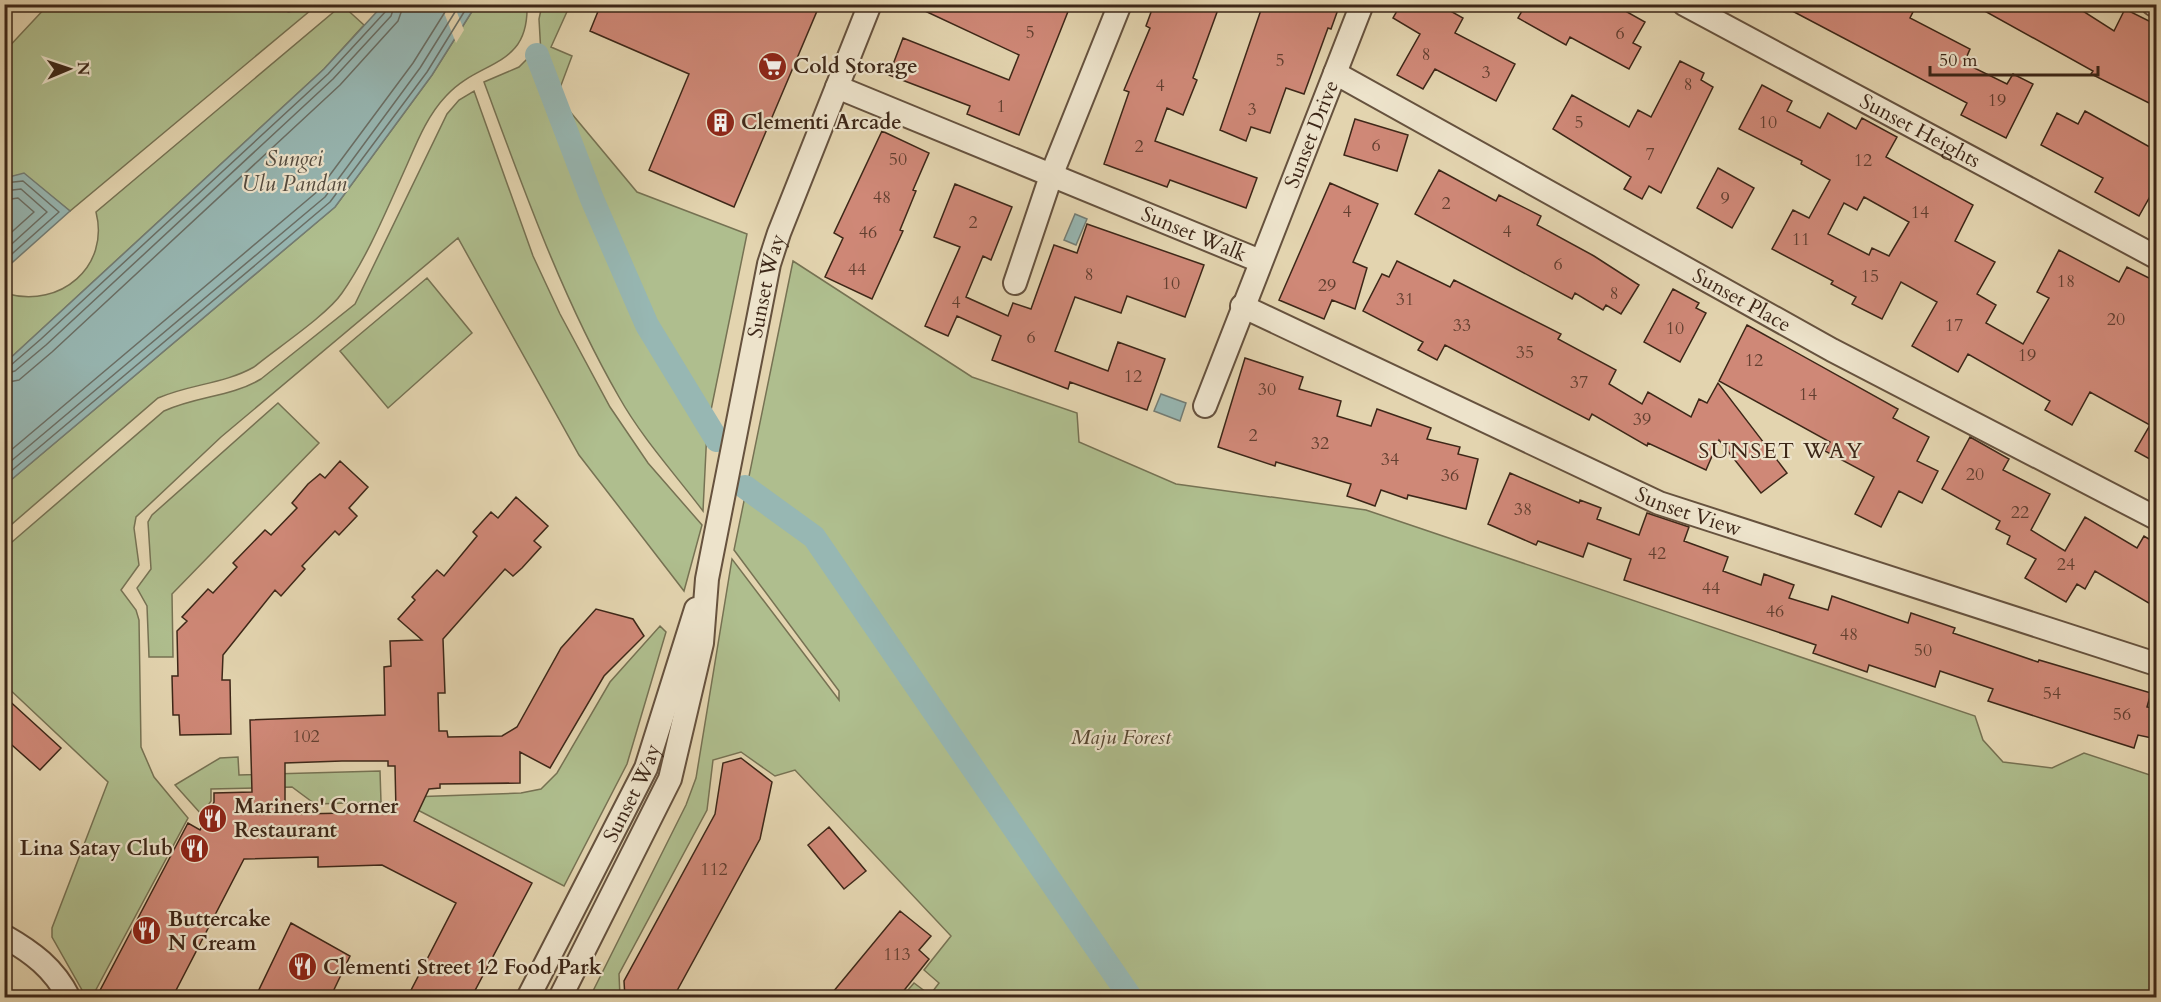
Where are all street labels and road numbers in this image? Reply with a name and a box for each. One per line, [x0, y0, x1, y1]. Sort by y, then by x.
street label: Sunset Drive [1278, 76, 1346, 192]
street label: Sunset Heights [1855, 87, 1985, 175]
street label: Sunset Walk [1137, 200, 1252, 269]
street label: Sunset Way [741, 230, 793, 341]
street label: Sunset Place [1687, 261, 1796, 339]
street label: Sunset View [1630, 480, 1745, 544]
street label: Sunset Way [596, 740, 668, 847]

